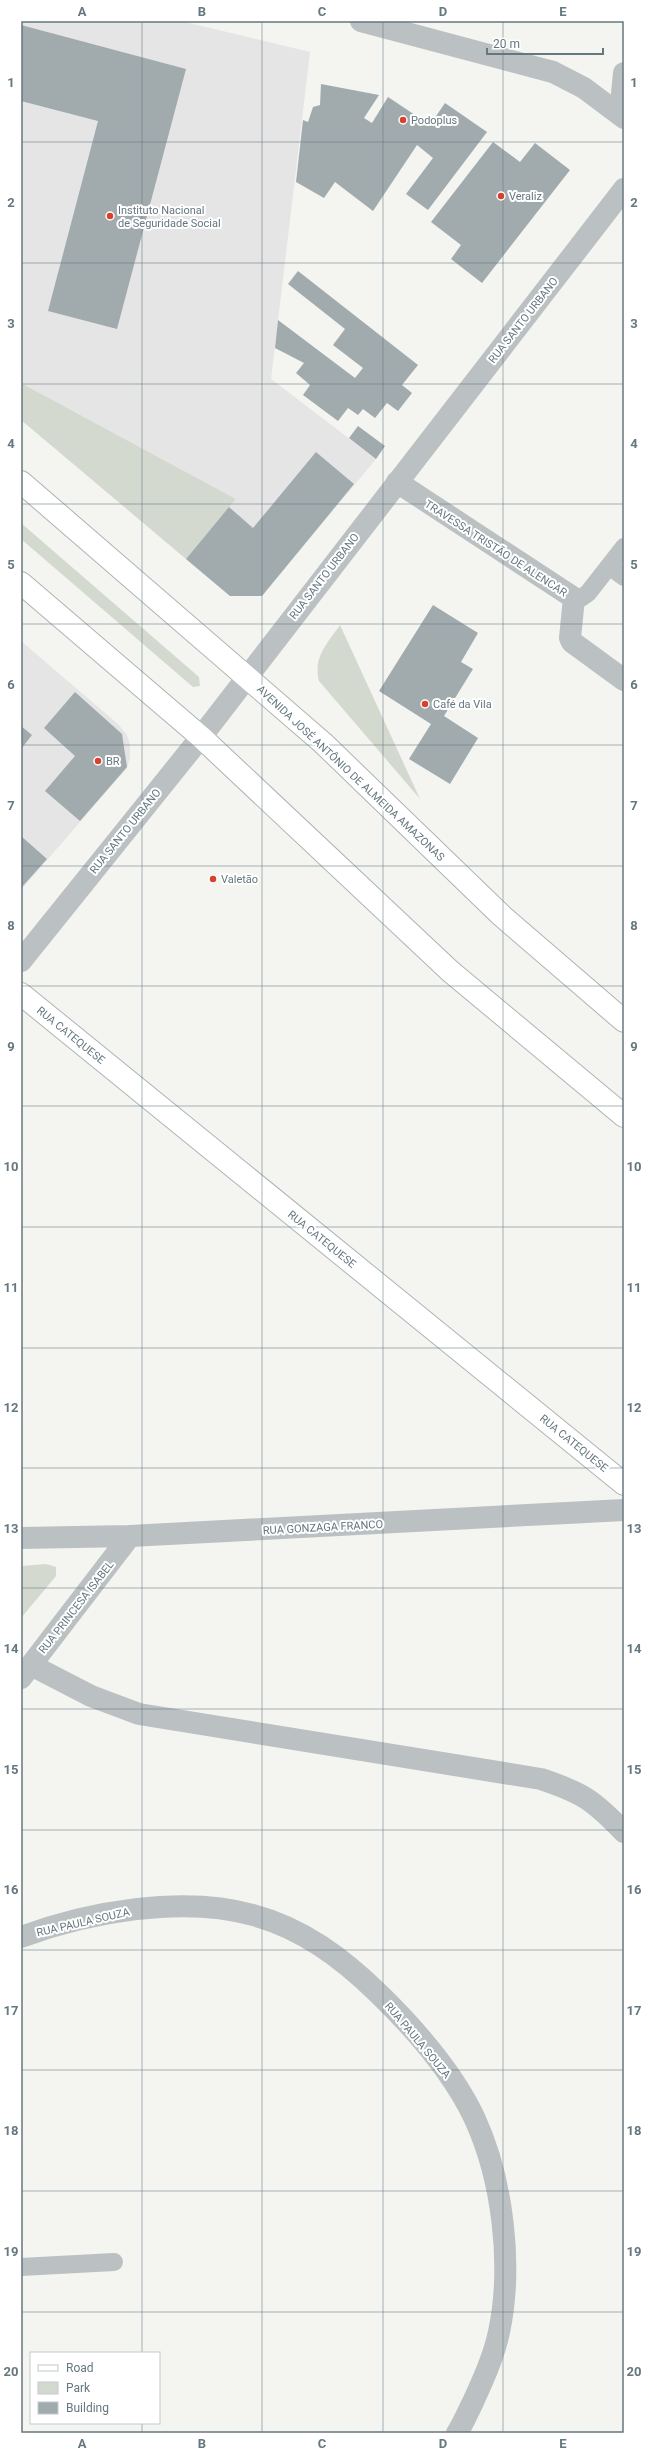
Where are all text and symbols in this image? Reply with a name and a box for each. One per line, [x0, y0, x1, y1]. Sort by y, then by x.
text: A [78, 4, 87, 19]
text: B [198, 4, 206, 19]
text: C [318, 4, 327, 19]
text: D [439, 4, 447, 19]
text: E [559, 4, 567, 19]
scale bar [487, 30, 603, 56]
text: 20 m [493, 37, 520, 51]
text: 1 [7, 75, 15, 90]
text: 1 [630, 75, 638, 90]
place label: Podoplus [411, 114, 458, 127]
marker: Podoplus [398, 115, 408, 125]
place label: Veraliz [509, 190, 542, 203]
marker: Veraliz [496, 191, 506, 201]
text: 2 [7, 195, 15, 210]
text: 2 [630, 195, 638, 210]
place label: Instituto Nacional de Seguridade Social [118, 204, 221, 230]
marker: Instituto Nacional de Seguridade Social [105, 211, 115, 221]
street label: RUA SANTO URBANO [486, 275, 561, 366]
text: 3 [7, 316, 15, 331]
text: 3 [630, 316, 638, 331]
text: 4 [7, 436, 15, 451]
text: 4 [630, 436, 638, 451]
street label: TRAVESSA TRISTÃO DE ALENCAR [422, 497, 569, 599]
street label: RUA SANTO URBANO [287, 531, 362, 622]
text: 5 [7, 557, 15, 572]
text: 5 [630, 557, 638, 572]
text: 6 [7, 677, 15, 692]
text: 6 [630, 677, 638, 692]
street label: AVENIDA JOSÉ ANTÔNIO DE ALMEIDA AMAZONAS [254, 683, 448, 864]
place label: Café da Vila [433, 698, 492, 711]
marker: Café da Vila [420, 699, 430, 709]
place label: BR [106, 755, 120, 768]
marker: BR [93, 756, 103, 766]
street label: RUA SANTO URBANO [87, 786, 164, 876]
text: 7 [7, 798, 15, 813]
text: 7 [630, 798, 638, 813]
place label: Valetão [221, 873, 258, 886]
marker: Valetão [208, 874, 218, 884]
text: 8 [7, 918, 15, 933]
text: 8 [630, 918, 638, 933]
street label: RUA CATEQUESE [34, 1004, 107, 1067]
text: 9 [7, 1039, 15, 1054]
text: 9 [630, 1039, 638, 1054]
text: 10 [4, 1159, 18, 1174]
text: 10 [627, 1159, 641, 1174]
street label: RUA CATEQUESE [285, 1208, 358, 1271]
text: 11 [4, 1280, 18, 1295]
text: 11 [627, 1280, 641, 1295]
text: 12 [4, 1400, 18, 1415]
text: 12 [627, 1400, 641, 1415]
street label: RUA CATEQUESE [537, 1412, 610, 1475]
street label: RUA GONZAGA FRANCO [263, 1518, 383, 1537]
text: 13 [4, 1521, 18, 1536]
text: 13 [627, 1521, 641, 1536]
street label: RUA PRINCESA ISABEL [36, 1558, 117, 1656]
text: 14 [4, 1641, 19, 1656]
text: 14 [627, 1641, 642, 1656]
text: 15 [4, 1762, 18, 1777]
text: 15 [627, 1762, 641, 1777]
text: 16 [4, 1882, 19, 1897]
text: 16 [627, 1882, 642, 1897]
street label: RUA PAULA SOUZA [35, 1905, 132, 1940]
street label: RUA PAULA SOUZA [382, 2000, 454, 2082]
text: 17 [4, 2003, 18, 2018]
text: 17 [627, 2003, 641, 2018]
text: 18 [4, 2123, 18, 2138]
text: 18 [627, 2123, 641, 2138]
text: 19 [4, 2244, 18, 2259]
text: 19 [627, 2244, 641, 2259]
legend [30, 2352, 160, 2424]
text: Road [66, 2361, 94, 2375]
text: 20 [4, 2364, 18, 2379]
text: 20 [627, 2364, 641, 2379]
text: Park [66, 2381, 91, 2395]
text: Building [66, 2401, 109, 2415]
text: A [78, 2436, 87, 2451]
text: B [198, 2436, 206, 2451]
text: C [318, 2436, 327, 2451]
text: D [439, 2436, 447, 2451]
text: E [559, 2436, 567, 2451]

